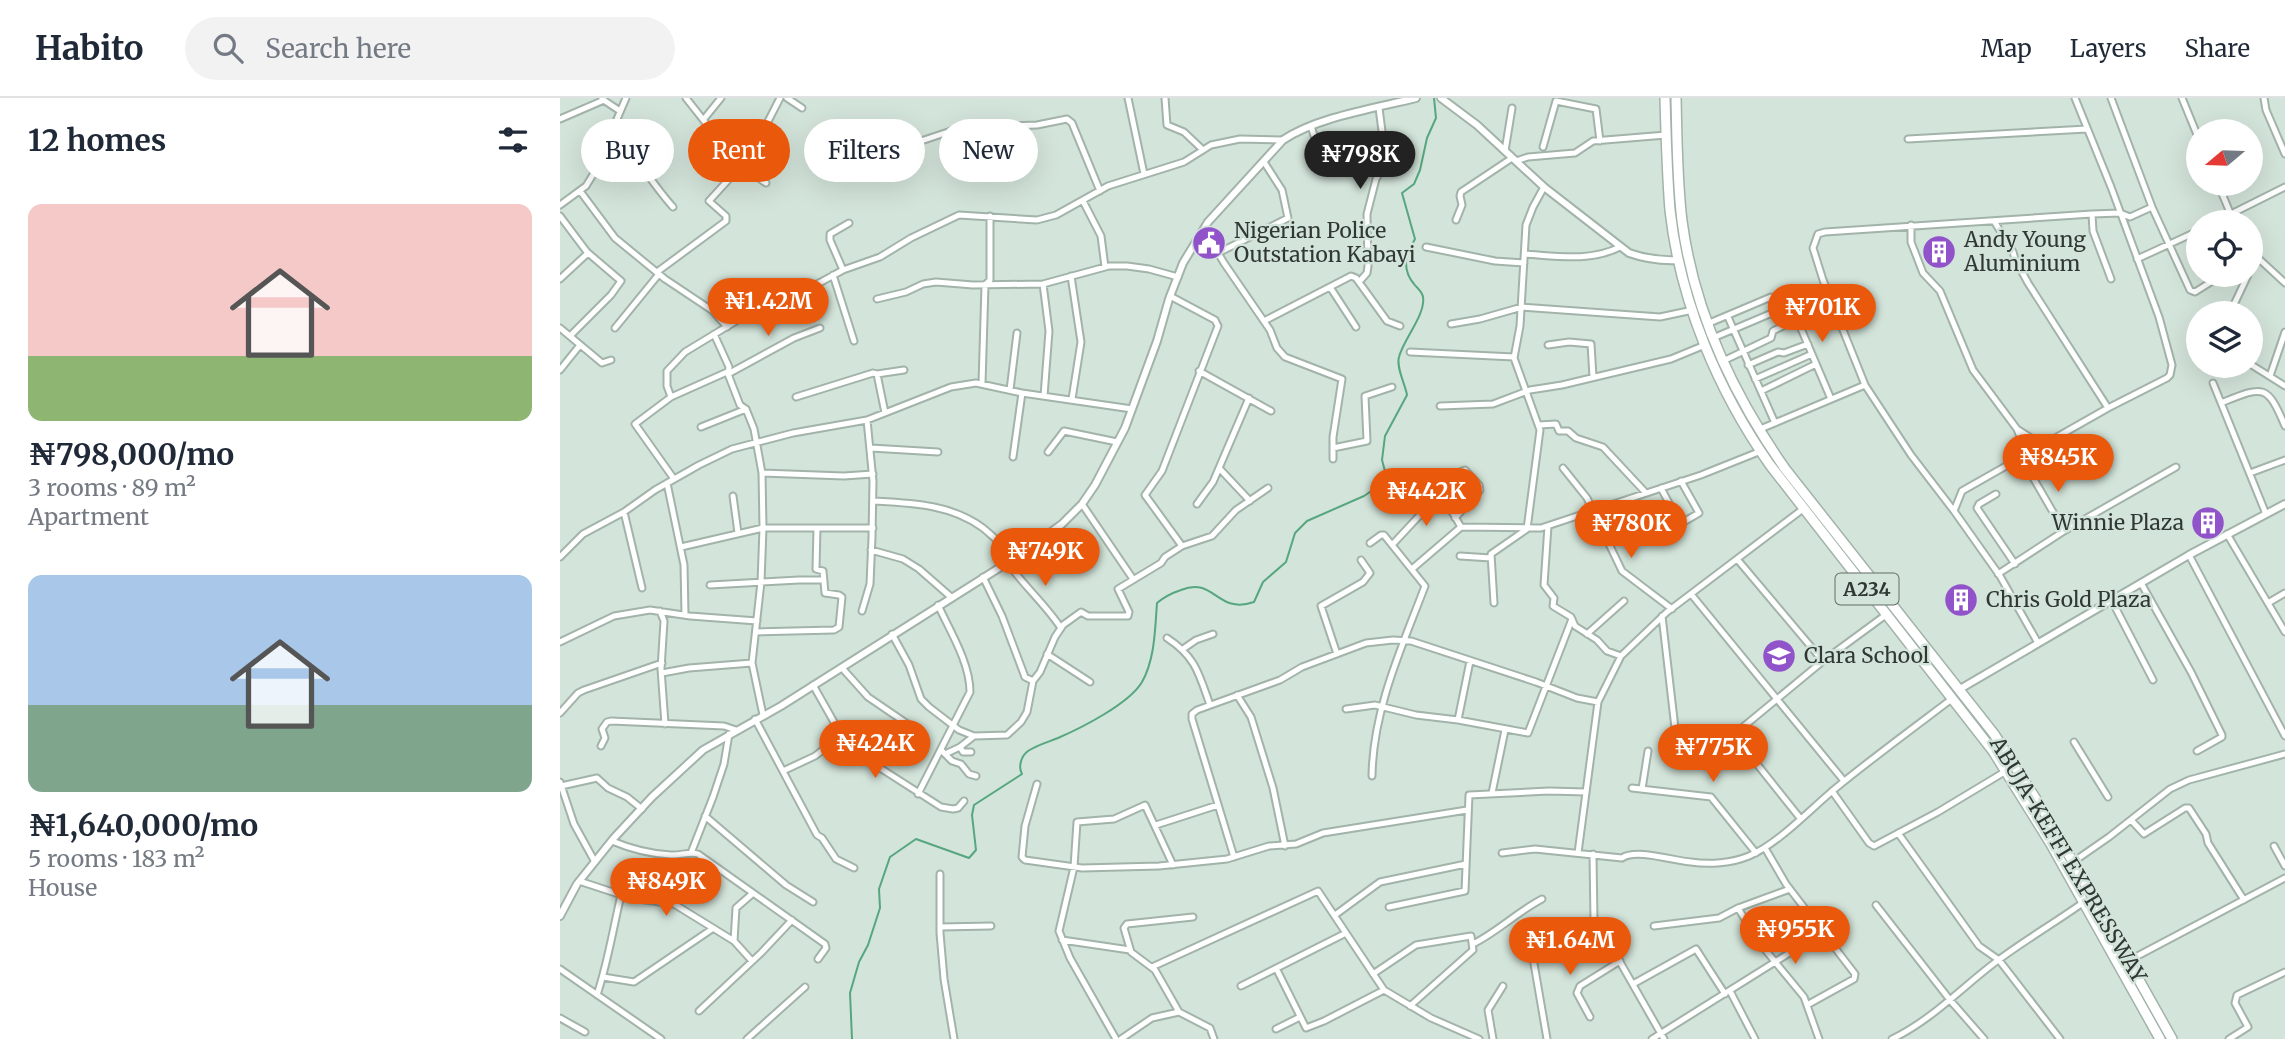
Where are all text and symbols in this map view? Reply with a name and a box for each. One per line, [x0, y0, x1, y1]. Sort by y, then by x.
search box [185, 17, 675, 80]
text: Habito [35, 28, 143, 69]
icon: search [209, 29, 247, 67]
text: Search here [265, 32, 411, 65]
text: Map [1981, 33, 2032, 64]
text: Layers [2070, 33, 2146, 64]
text: Share [2184, 33, 2250, 64]
chip: Buy [581, 119, 674, 182]
chip: Rent [688, 119, 790, 182]
chip: Filters [804, 119, 925, 182]
chip: New [939, 119, 1038, 182]
north arrow [2186, 119, 2263, 196]
map controls [2186, 119, 2263, 378]
text: 12 homes [28, 121, 166, 159]
icon: filters [494, 121, 532, 159]
pin: ₦798K [1311, 132, 1409, 191]
text: ₦798K [1320, 139, 1400, 168]
button: locate [2186, 210, 2263, 287]
place label: Nigerian Police Outstation Kabayi [1234, 217, 1416, 268]
public building icon: Nigerian Police Outstation Kabayi [1190, 224, 1228, 262]
place label: Andy Young Aluminium [1963, 226, 2086, 277]
building icon: Andy Young Aluminium [1920, 233, 1958, 271]
icon: home [217, 250, 343, 376]
pin: ₦1.42M [711, 278, 825, 338]
pin: ₦701K [1773, 285, 1871, 344]
text: ₦1.42M [724, 286, 812, 315]
text: ₦701K [1784, 292, 1860, 321]
button: layers [2186, 301, 2263, 378]
pin: ₦845K [2009, 434, 2107, 494]
text: ₦798,000/mo [28, 435, 234, 473]
text: ₦845K [2019, 442, 2097, 471]
pin: ₦442K [1377, 468, 1475, 528]
text: 3 rooms · 89 m² [28, 473, 196, 502]
text: ₦442K [1386, 476, 1466, 505]
pin: ₦780K [1582, 500, 1680, 560]
text: Apartment [28, 502, 149, 531]
building icon: Winnie Plaza [2189, 504, 2227, 542]
text: ₦780K [1591, 508, 1671, 537]
place label: Winnie Plaza [2051, 509, 2184, 536]
pin: ₦749K [996, 528, 1094, 588]
text: ₦749K [1007, 536, 1083, 565]
road number: A234 [1836, 574, 1898, 604]
building icon: Chris Gold Plaza [1942, 581, 1980, 619]
place label: Chris Gold Plaza [1986, 586, 2151, 613]
icon: home [217, 621, 343, 747]
school or university icon: Clara School [1760, 637, 1798, 675]
place label: Clara School [1804, 642, 1930, 669]
pin: ₦424K [826, 720, 924, 780]
pin: ₦775K [1664, 724, 1762, 784]
text: ₦424K [835, 728, 915, 757]
street label: ABUJA-KEFFI EXPRESSWAY [1984, 731, 2153, 988]
text: ₦775K [1674, 732, 1752, 761]
text: ₦1,640,000/mo [28, 806, 258, 844]
text: 5 rooms · 183 m² [28, 844, 204, 873]
pin: ₦849K [617, 858, 715, 918]
text: ₦849K [626, 866, 706, 895]
text: House [28, 873, 97, 902]
pin: ₦955K [1746, 906, 1844, 966]
text: ₦955K [1756, 914, 1834, 943]
pin: ₦1.64M [1513, 918, 1627, 977]
text: ₦1.64M [1525, 925, 1615, 954]

